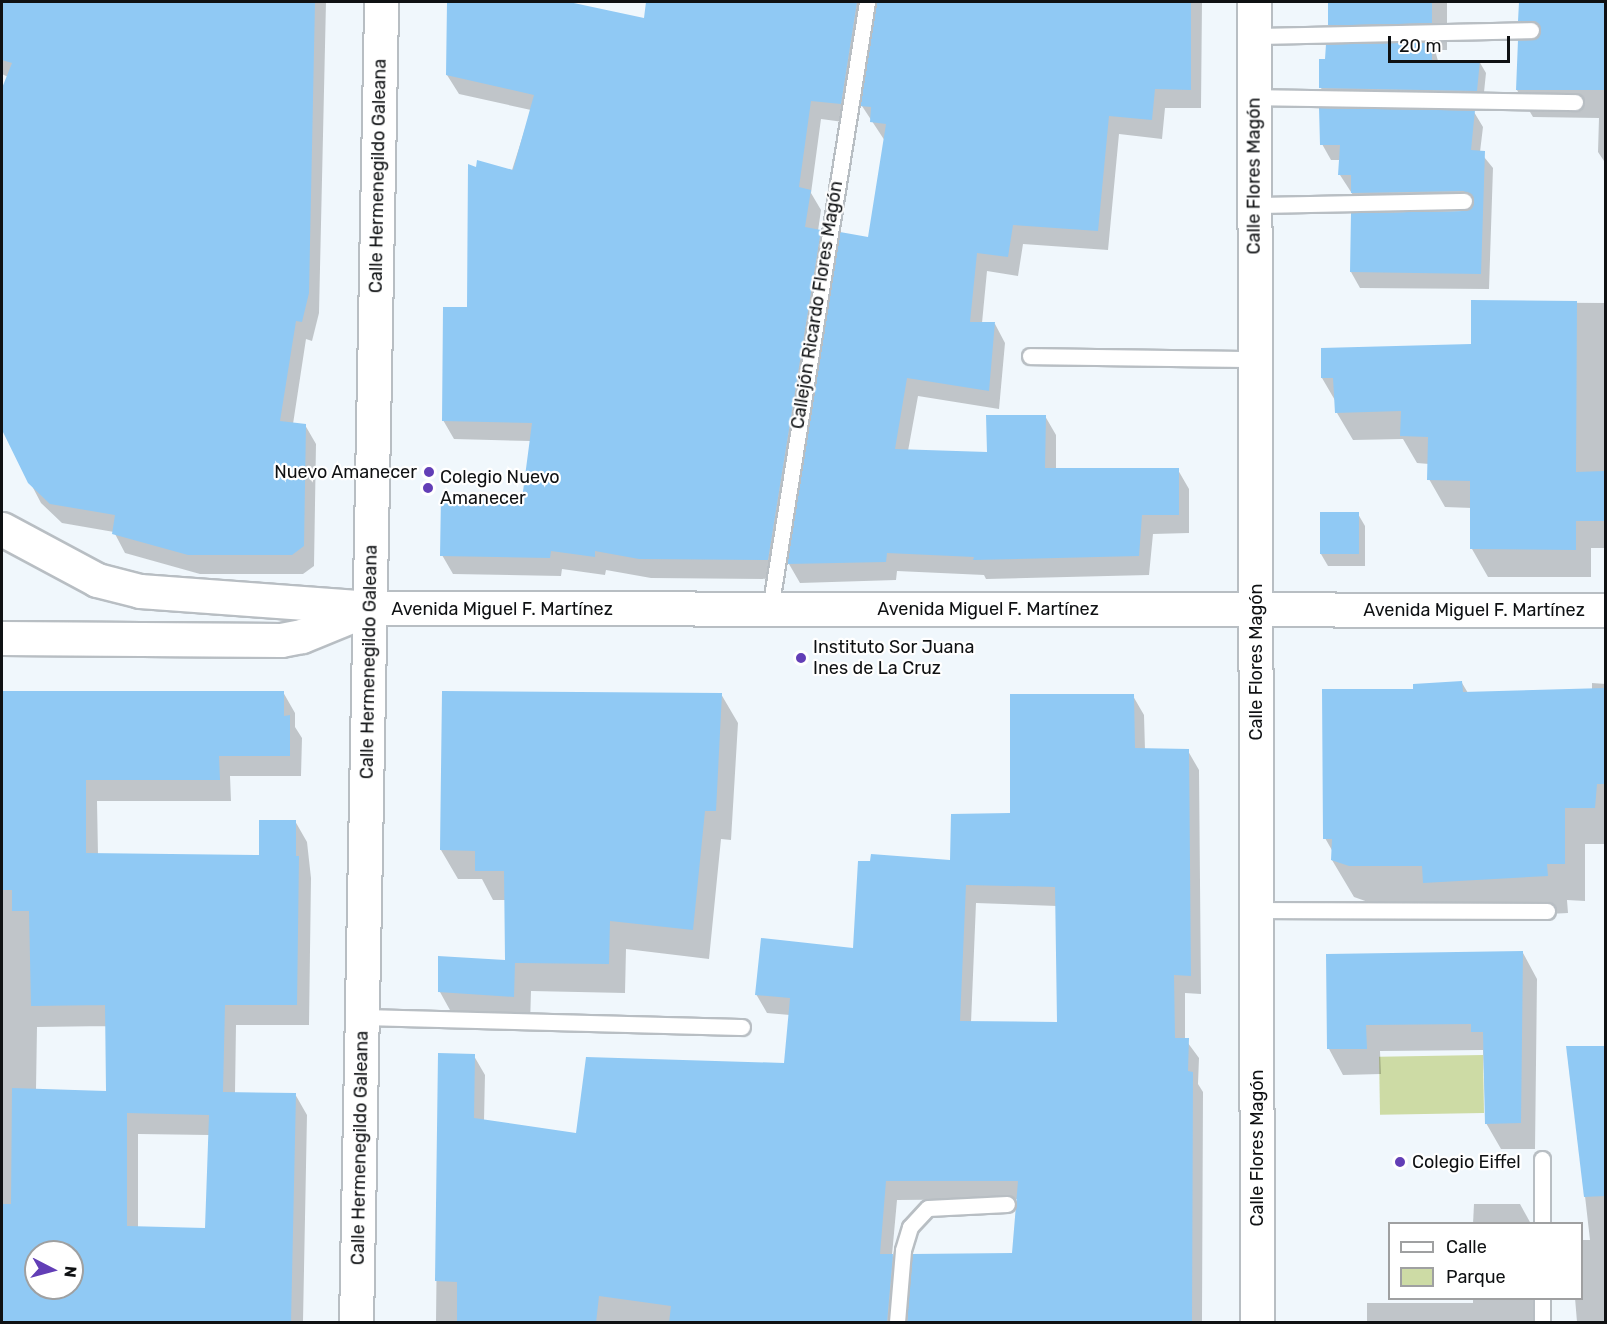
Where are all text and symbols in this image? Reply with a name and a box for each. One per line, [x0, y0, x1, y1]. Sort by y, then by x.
scale bar [1391, 24, 1512, 62]
text: 20 m [1399, 35, 1441, 57]
street label: Calle Hermenegildo Galeana [365, 59, 391, 293]
street label: Calle Flores Magón [1243, 98, 1265, 254]
street label: Callejón Ricardo Flores Magón [787, 179, 847, 431]
place label: Nuevo Amanecer [274, 461, 417, 483]
marker: Nuevo Amanecer [422, 465, 436, 479]
place label: Colegio Nuevo Amanecer [440, 467, 560, 510]
marker: Colegio Nuevo Amanecer [421, 481, 435, 495]
street label: Calle Hermenegildo Galeana [356, 545, 382, 779]
street label: Calle Flores Magón [1245, 584, 1267, 740]
street label: Avenida Miguel F. Martínez [391, 598, 613, 620]
street label: Avenida Miguel F. Martínez [877, 598, 1099, 620]
street label: Avenida Miguel F. Martínez [1363, 599, 1585, 621]
place label: Instituto Sor Juana Ines de La Cruz [813, 637, 975, 680]
marker: Instituto Sor Juana Ines de La Cruz [794, 651, 808, 665]
street label: Calle Hermenegildo Galeana [347, 1031, 373, 1265]
street label: Calle Flores Magón [1246, 1070, 1268, 1226]
place label: Colegio Eiffel [1412, 1151, 1521, 1173]
marker: Colegio Eiffel [1393, 1155, 1407, 1169]
legend [1388, 1222, 1583, 1300]
text: Calle [1446, 1236, 1487, 1258]
north arrow [24, 1240, 84, 1300]
text: N [60, 1265, 80, 1278]
text: Parque [1446, 1266, 1506, 1288]

